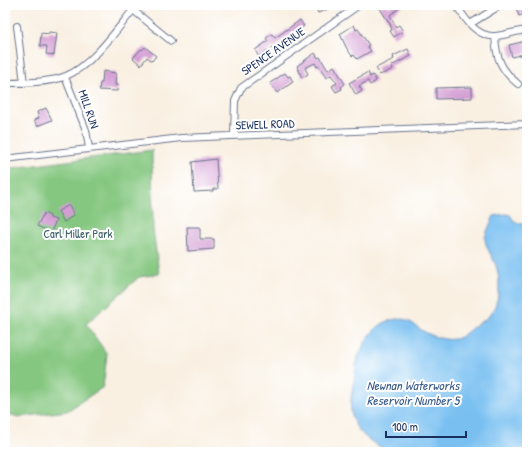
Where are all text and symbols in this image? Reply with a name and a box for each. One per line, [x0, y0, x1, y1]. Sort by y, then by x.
street label: SPENCE AVENUE [238, 22, 309, 79]
street label: MILL RUN [74, 87, 104, 131]
street label: SEWELL ROAD [235, 114, 295, 134]
park label: Carl Miller Park [43, 225, 113, 242]
water label: Newnan Waterworks Reservoir Number 5 [367, 376, 461, 409]
scale bar [386, 413, 466, 439]
text: 100 m [392, 418, 418, 435]

